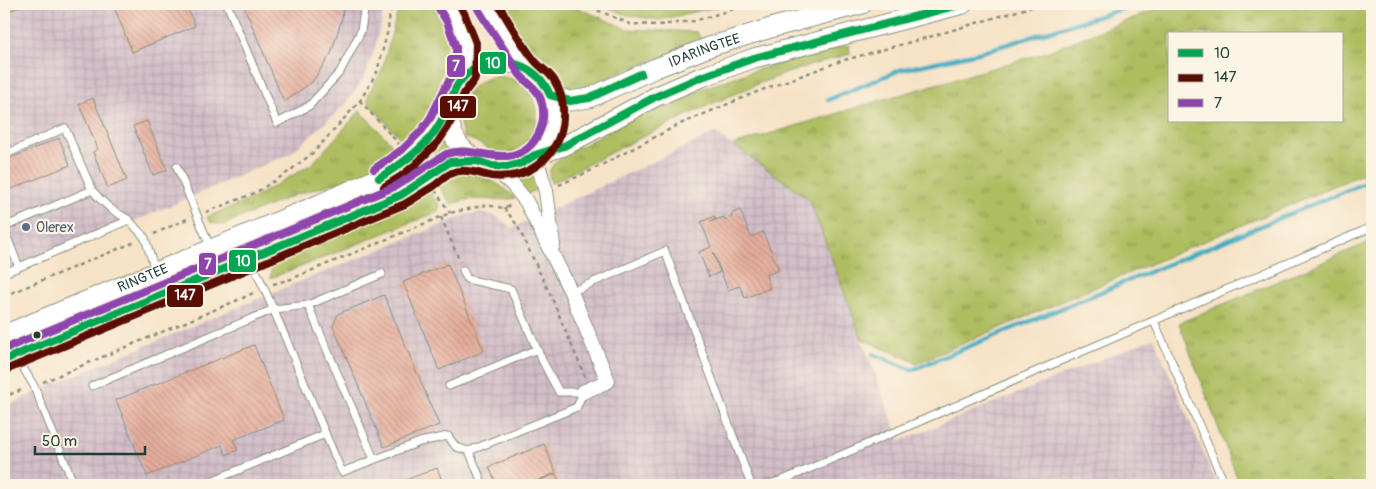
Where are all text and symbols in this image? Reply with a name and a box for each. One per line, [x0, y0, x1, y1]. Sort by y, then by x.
street label: IDARINGTEE [666, 30, 742, 71]
legend [1168, 32, 1344, 122]
text: 10 [1214, 44, 1230, 63]
line badge: 10 [479, 51, 507, 75]
line badge: 7 [446, 54, 466, 78]
text: 10 [485, 55, 501, 72]
text: 7 [452, 58, 460, 75]
text: 147 [1214, 68, 1237, 87]
text: 7 [1214, 94, 1222, 113]
line badge: 147 [439, 95, 477, 119]
text: 147 [448, 98, 469, 115]
place label: Olerex [36, 219, 74, 236]
marker: Olerex [20, 221, 32, 233]
line badge: 10 [228, 249, 257, 273]
line badge: 7 [198, 252, 217, 276]
text: 10 [235, 253, 251, 270]
text: 7 [204, 256, 212, 273]
street label: RINGTEE [115, 260, 171, 296]
line badge: 147 [166, 284, 204, 308]
text: 147 [175, 287, 196, 304]
unlabelled marker [32, 330, 42, 340]
scale bar [35, 424, 145, 456]
text: 50 m [42, 432, 77, 451]

